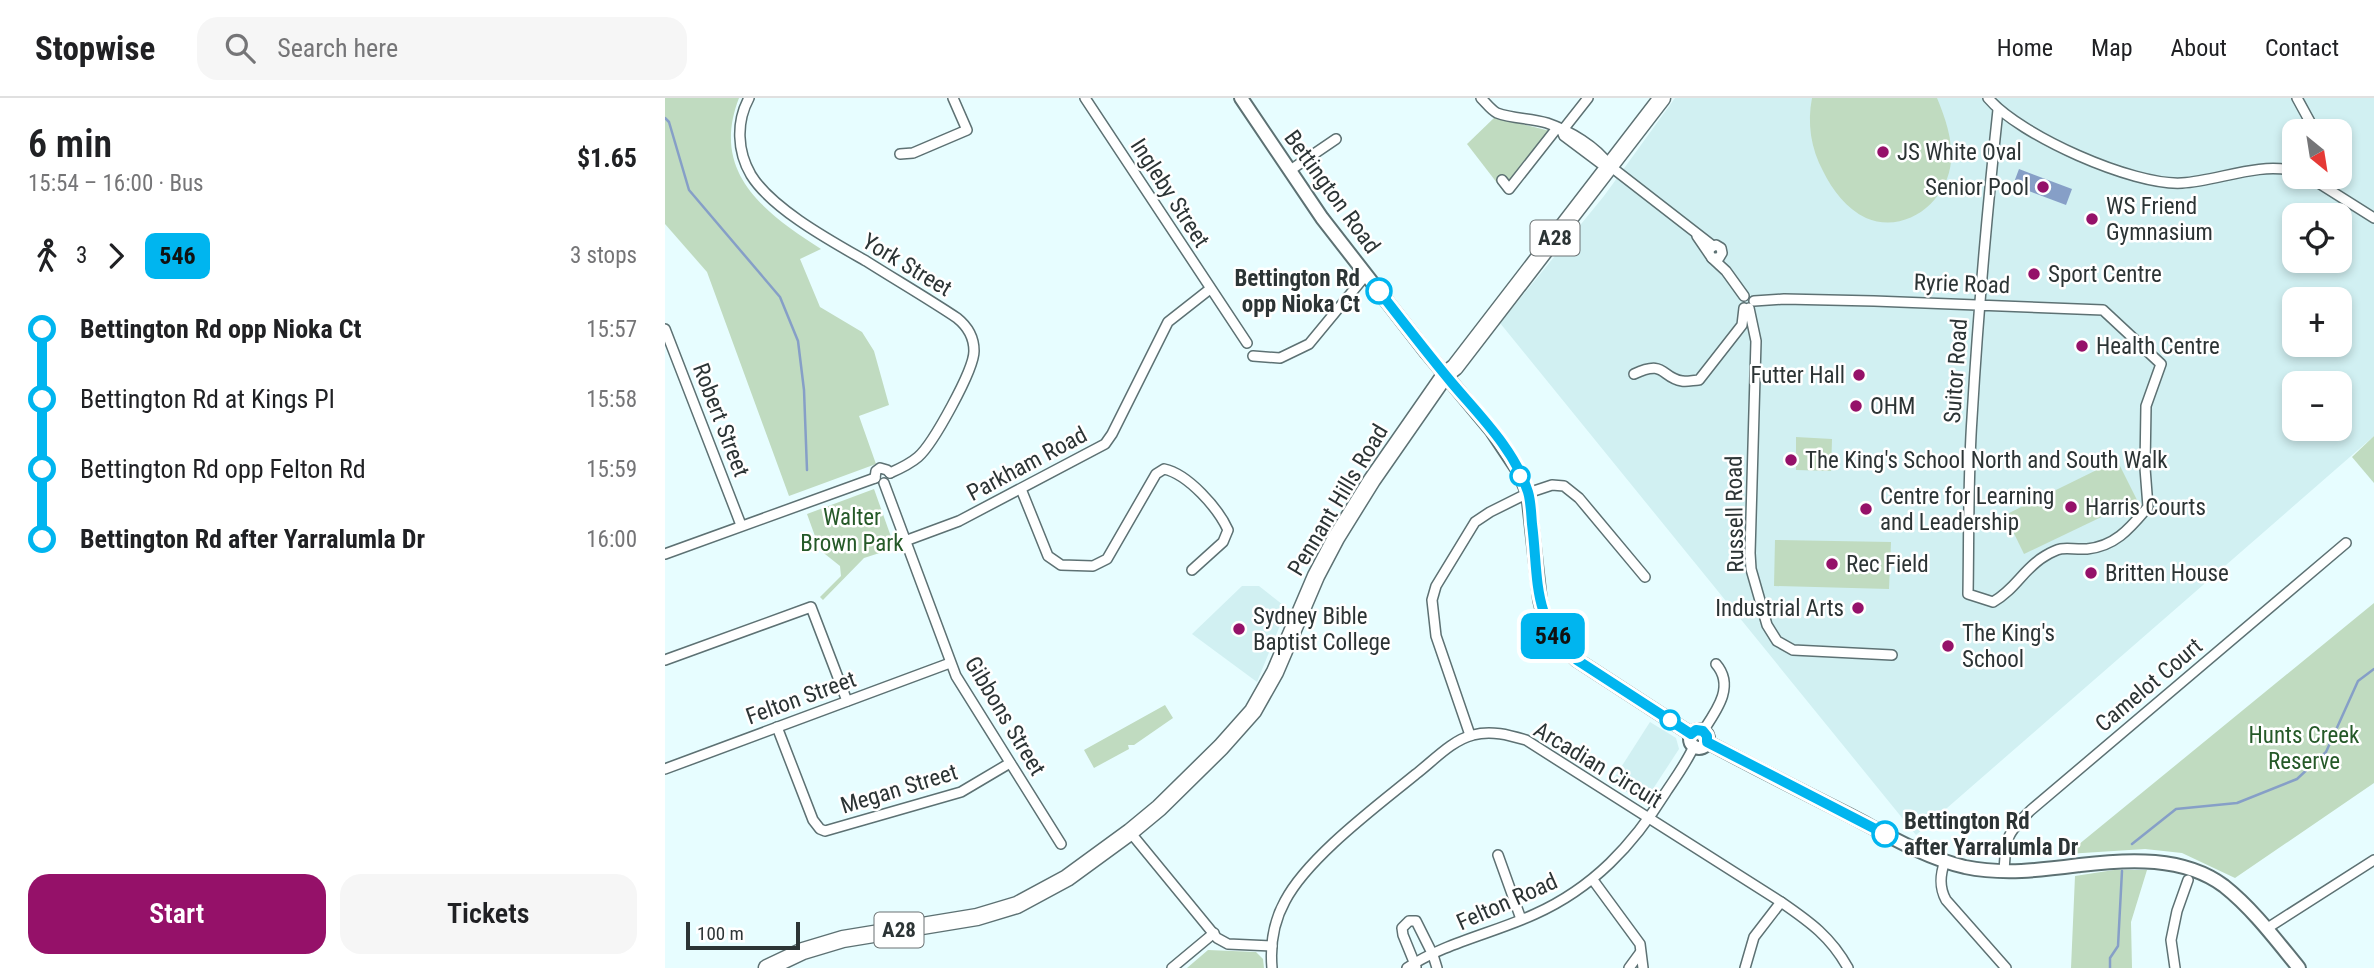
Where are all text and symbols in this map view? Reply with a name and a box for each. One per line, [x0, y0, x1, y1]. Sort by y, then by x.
search box [197, 17, 687, 80]
text: Stopwise [35, 29, 155, 68]
icon: search [221, 29, 259, 67]
text: Search here [277, 33, 398, 63]
text: Home [1997, 34, 2053, 62]
text: Map [2091, 34, 2133, 62]
text: About [2171, 34, 2227, 62]
text: Contact [2265, 34, 2339, 62]
north arrow [2282, 119, 2352, 189]
map controls [2282, 119, 2352, 441]
text: 6 min [28, 122, 112, 166]
street label: Bettington Road [1278, 125, 1386, 259]
street label: Ingleby Street [1125, 134, 1215, 252]
place label: JS White Oval [1897, 139, 2022, 166]
text: $1.65 [577, 143, 637, 173]
marker: JS White Oval [1875, 144, 1891, 160]
text: 15:54 – 16:00 · Bus [28, 170, 204, 197]
place label: Senior Pool [1925, 174, 2029, 201]
marker: Senior Pool [2035, 179, 2051, 195]
place label: WS Friend Gymnasium [2106, 193, 2213, 246]
button: locate [2282, 203, 2352, 273]
marker: WS Friend Gymnasium [2084, 211, 2100, 227]
road number: A28 [1531, 220, 1579, 256]
street label: York Street [857, 228, 957, 302]
icon: walk [28, 237, 66, 275]
icon: forward [97, 237, 135, 275]
text: 3 [76, 242, 87, 269]
text: 546 [159, 242, 196, 270]
text: 3 stops [570, 242, 637, 269]
place label: Sport Centre [2048, 261, 2162, 288]
place label: Bettington Rd opp Nioka Ct [1234, 265, 1360, 318]
marker: Sport Centre [2026, 266, 2042, 282]
street label: Ryrie Road [1913, 269, 2011, 299]
marker: Bettington Rd opp Nioka Ct [1366, 278, 1392, 304]
button: + [2282, 287, 2352, 357]
text: Bettington Rd opp Nioka Ct [80, 314, 362, 344]
text: 15:57 [586, 316, 637, 343]
street label: Suitor Road [1939, 318, 1973, 424]
place label: Health Centre [2096, 333, 2220, 360]
marker: Health Centre [2074, 338, 2090, 354]
street label: Robert Street [687, 359, 755, 481]
place label: Futter Hall [1751, 362, 1845, 389]
marker: Futter Hall [1851, 367, 1867, 383]
button: − [2282, 371, 2352, 441]
text: Bettington Rd at Kings Pl [80, 384, 335, 414]
text: 15:58 [586, 386, 637, 413]
place label: OHM [1870, 393, 1915, 420]
marker: OHM [1848, 398, 1864, 414]
street label: Pennant Hills Road [1282, 419, 1394, 581]
street label: Parkham Road [962, 421, 1092, 507]
place label: The King's School North and South Walk [1805, 447, 2168, 474]
marker: The King's School North and South Walk [1783, 452, 1799, 468]
text: Bettington Rd opp Felton Rd [80, 454, 366, 484]
street label: Russell Road [1720, 455, 1750, 573]
text: 15:59 [586, 456, 637, 483]
unlabelled marker [1510, 466, 1530, 486]
place label: Centre for Learning and Leadership [1880, 483, 2054, 536]
place label: Harris Courts [2085, 494, 2206, 521]
marker: Harris Courts [2063, 499, 2079, 515]
marker: Centre for Learning and Leadership [1858, 501, 1874, 517]
park label: Walter Brown Park [800, 504, 904, 557]
text: Bettington Rd after Yarralumla Dr [80, 524, 425, 554]
text: 16:00 [586, 526, 637, 553]
place label: Rec Field [1846, 551, 1929, 578]
marker: Rec Field [1824, 556, 1840, 572]
place label: Britten House [2105, 560, 2229, 587]
marker: Britten House [2083, 565, 2099, 581]
place label: Industrial Arts [1715, 595, 1844, 622]
marker: Industrial Arts [1850, 600, 1866, 616]
place label: Sydney Bible Baptist College [1253, 603, 1391, 656]
line badge: 546 [1513, 613, 1593, 659]
place label: The King's School [1962, 620, 2055, 673]
marker: Sydney Bible Baptist College [1231, 621, 1247, 637]
text: 546 [1535, 622, 1571, 650]
street label: Camelot Court [2090, 633, 2208, 737]
marker: The King's School [1940, 638, 1956, 654]
street label: Gibbons Street [959, 652, 1051, 780]
street label: Felton Street [742, 666, 860, 730]
unlabelled marker [1660, 710, 1680, 730]
street label: Arcadian Circuit [1529, 716, 1667, 814]
park label: Hunts Creek Reserve [2249, 722, 2360, 775]
street label: Megan Street [837, 758, 961, 820]
place label: Bettington Rd after Yarralumla Dr [1904, 808, 2079, 861]
marker: Bettington Rd after Yarralumla Dr [1872, 821, 1898, 847]
street label: Felton Road [1452, 868, 1562, 936]
button: Start [28, 874, 326, 954]
button: Tickets [340, 874, 637, 954]
road number: A28 [875, 912, 923, 948]
scale bar [686, 919, 800, 951]
text: 100 m [697, 922, 744, 945]

